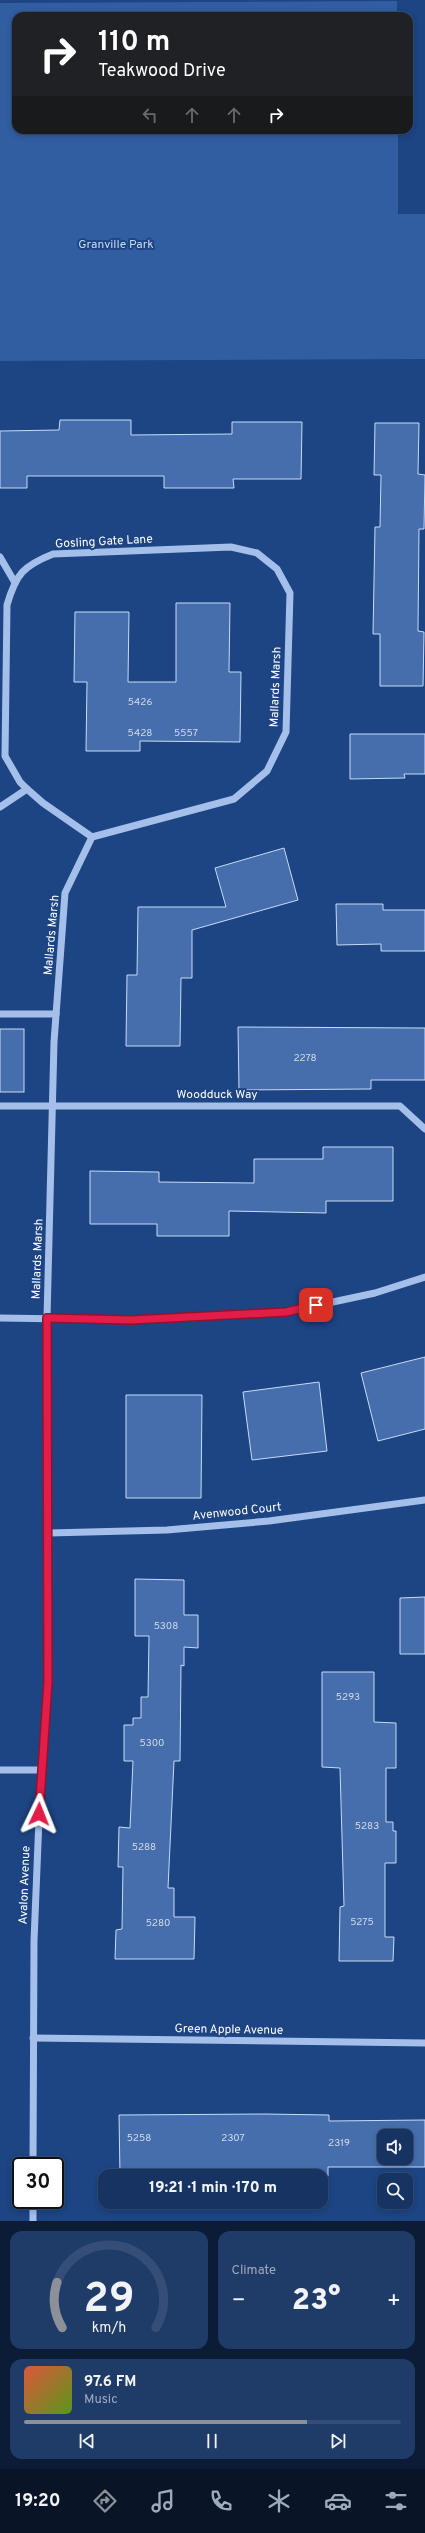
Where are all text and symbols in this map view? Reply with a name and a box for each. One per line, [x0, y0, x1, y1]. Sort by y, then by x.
text: 110 m [98, 25, 170, 61]
icon: right [32, 28, 84, 80]
text: Teakwood Drive [98, 60, 226, 83]
icon: left [139, 104, 161, 126]
icon: ahead [181, 104, 203, 126]
icon: ahead [223, 104, 245, 126]
icon: right [265, 104, 287, 126]
park label: Granville Park [78, 237, 154, 253]
street label: Gosling Gate Lane [55, 531, 153, 553]
street label: Mallards Marsh [267, 646, 285, 728]
house number: 5426 [128, 696, 152, 709]
house number: 5428 [128, 727, 152, 740]
house number: 5557 [174, 727, 198, 740]
street label: Mallards Marsh [41, 894, 63, 976]
house number: 2278 [293, 1052, 317, 1065]
street label: Woodduck Way [176, 1087, 258, 1103]
street label: Mallards Marsh [29, 1218, 47, 1300]
pin [299, 1288, 333, 1322]
icon: arrive [305, 1294, 327, 1316]
street label: Avenwood Court [192, 1499, 282, 1525]
house number: 5308 [154, 1620, 178, 1633]
house number: 5293 [336, 1691, 360, 1704]
house number: 5300 [140, 1737, 164, 1750]
position arrow [18, 1793, 60, 1835]
house number: 5283 [355, 1820, 379, 1833]
house number: 5288 [132, 1841, 156, 1854]
street label: Avalon Avenue [16, 1845, 34, 1925]
house number: 5275 [350, 1916, 374, 1929]
house number: 5280 [146, 1917, 170, 1930]
street label: Green Apple Avenue [175, 2021, 283, 2039]
map controls [377, 2129, 413, 2209]
button: sound [377, 2129, 413, 2165]
house number: 5258 [127, 2132, 151, 2145]
house number: 2307 [221, 2132, 245, 2145]
house number: 2319 [328, 2137, 350, 2150]
speed limit sign: 30 [12, 2157, 64, 2209]
button: search [377, 2173, 413, 2209]
text: 19:21 · 1 min · 170 m [149, 2179, 277, 2198]
text: Climate [232, 2263, 276, 2279]
text: 29 [83, 2274, 134, 2327]
text: 23° [292, 2283, 341, 2320]
text: − [232, 2288, 246, 2315]
text: + [387, 2288, 401, 2315]
text: km/h [91, 2319, 126, 2337]
text: 97.6 FM [84, 2373, 136, 2392]
text: Music [84, 2392, 118, 2408]
icon: previous [76, 2430, 98, 2452]
icon: pause [201, 2430, 223, 2452]
icon: next [327, 2430, 349, 2452]
icon: directions [91, 2487, 119, 2515]
icon: music [149, 2487, 177, 2515]
icon: phone [207, 2487, 235, 2515]
icon: climate [265, 2487, 293, 2515]
icon: car [324, 2487, 352, 2515]
icon: filters [382, 2487, 410, 2515]
text: 19:20 [15, 2490, 61, 2513]

